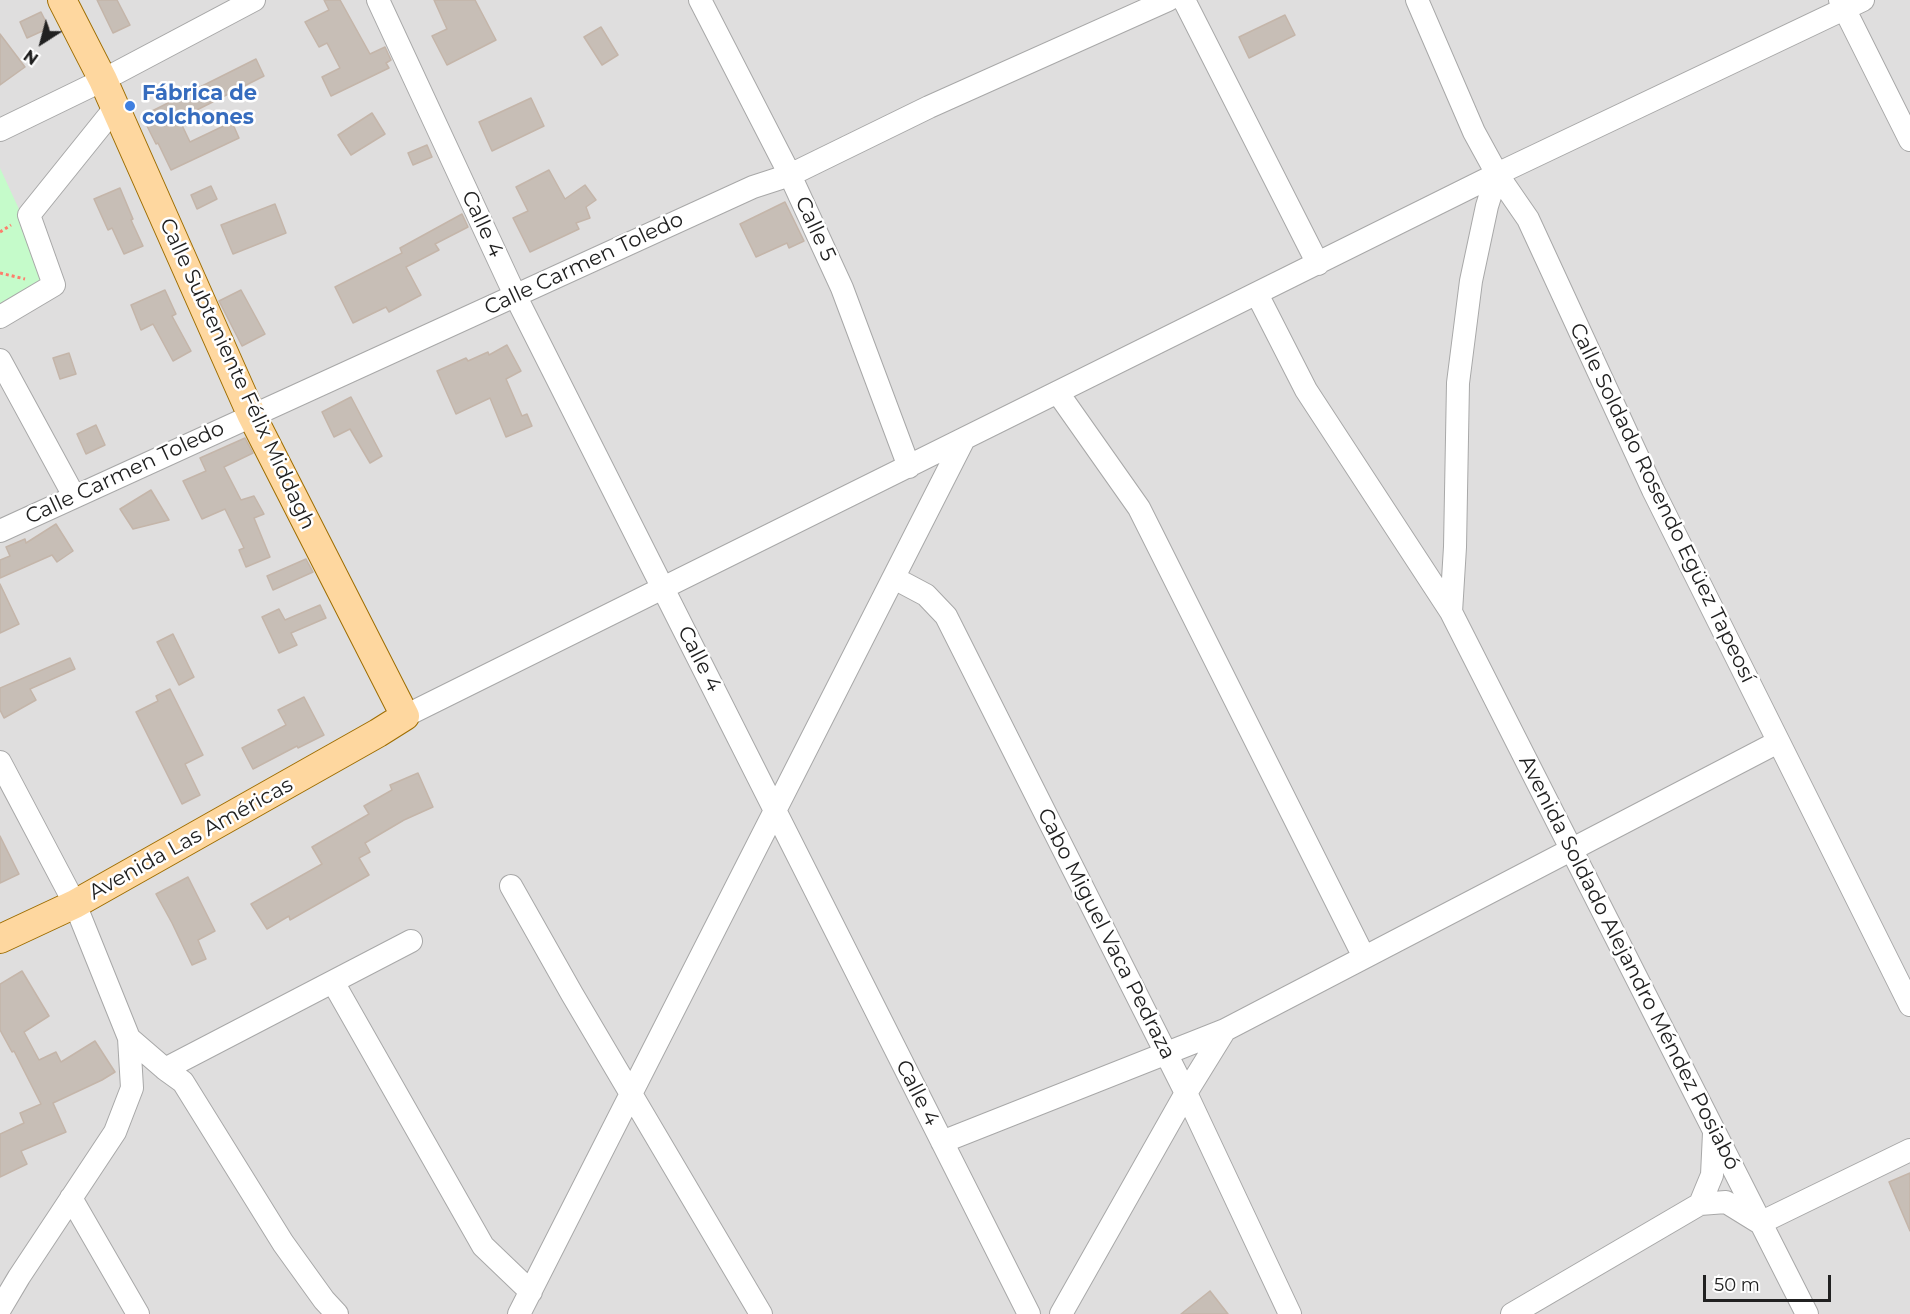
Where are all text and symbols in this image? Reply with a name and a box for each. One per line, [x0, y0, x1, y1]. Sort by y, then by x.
north arrow [12, 12, 72, 72]
text: N [20, 45, 42, 68]
place label: Fábrica de colchones [142, 81, 257, 131]
marker: Fábrica de colchones [123, 99, 137, 113]
street label: Calle 4 [456, 187, 508, 261]
street label: Calle 5 [789, 193, 841, 265]
street label: Calle Carmen Toledo [481, 207, 687, 321]
street label: Calle Subteniente Félix Middagh [154, 214, 320, 534]
street label: Calle Soldado Rosendo Egüez Tapeosí [1564, 319, 1760, 687]
street label: Calle Carmen Toledo [22, 416, 228, 530]
street label: Calle 4 [672, 622, 726, 696]
street label: Avenida Soldado Alejandro Méndez Posiabó [1513, 752, 1745, 1174]
street label: Avenida Las Américas [85, 772, 297, 906]
street label: Cabo Miguel Vaca Pedraza [1032, 804, 1180, 1064]
street label: Calle 4 [890, 1056, 944, 1130]
scale bar [1706, 1263, 1834, 1301]
text: 50 m [1714, 1274, 1760, 1296]

